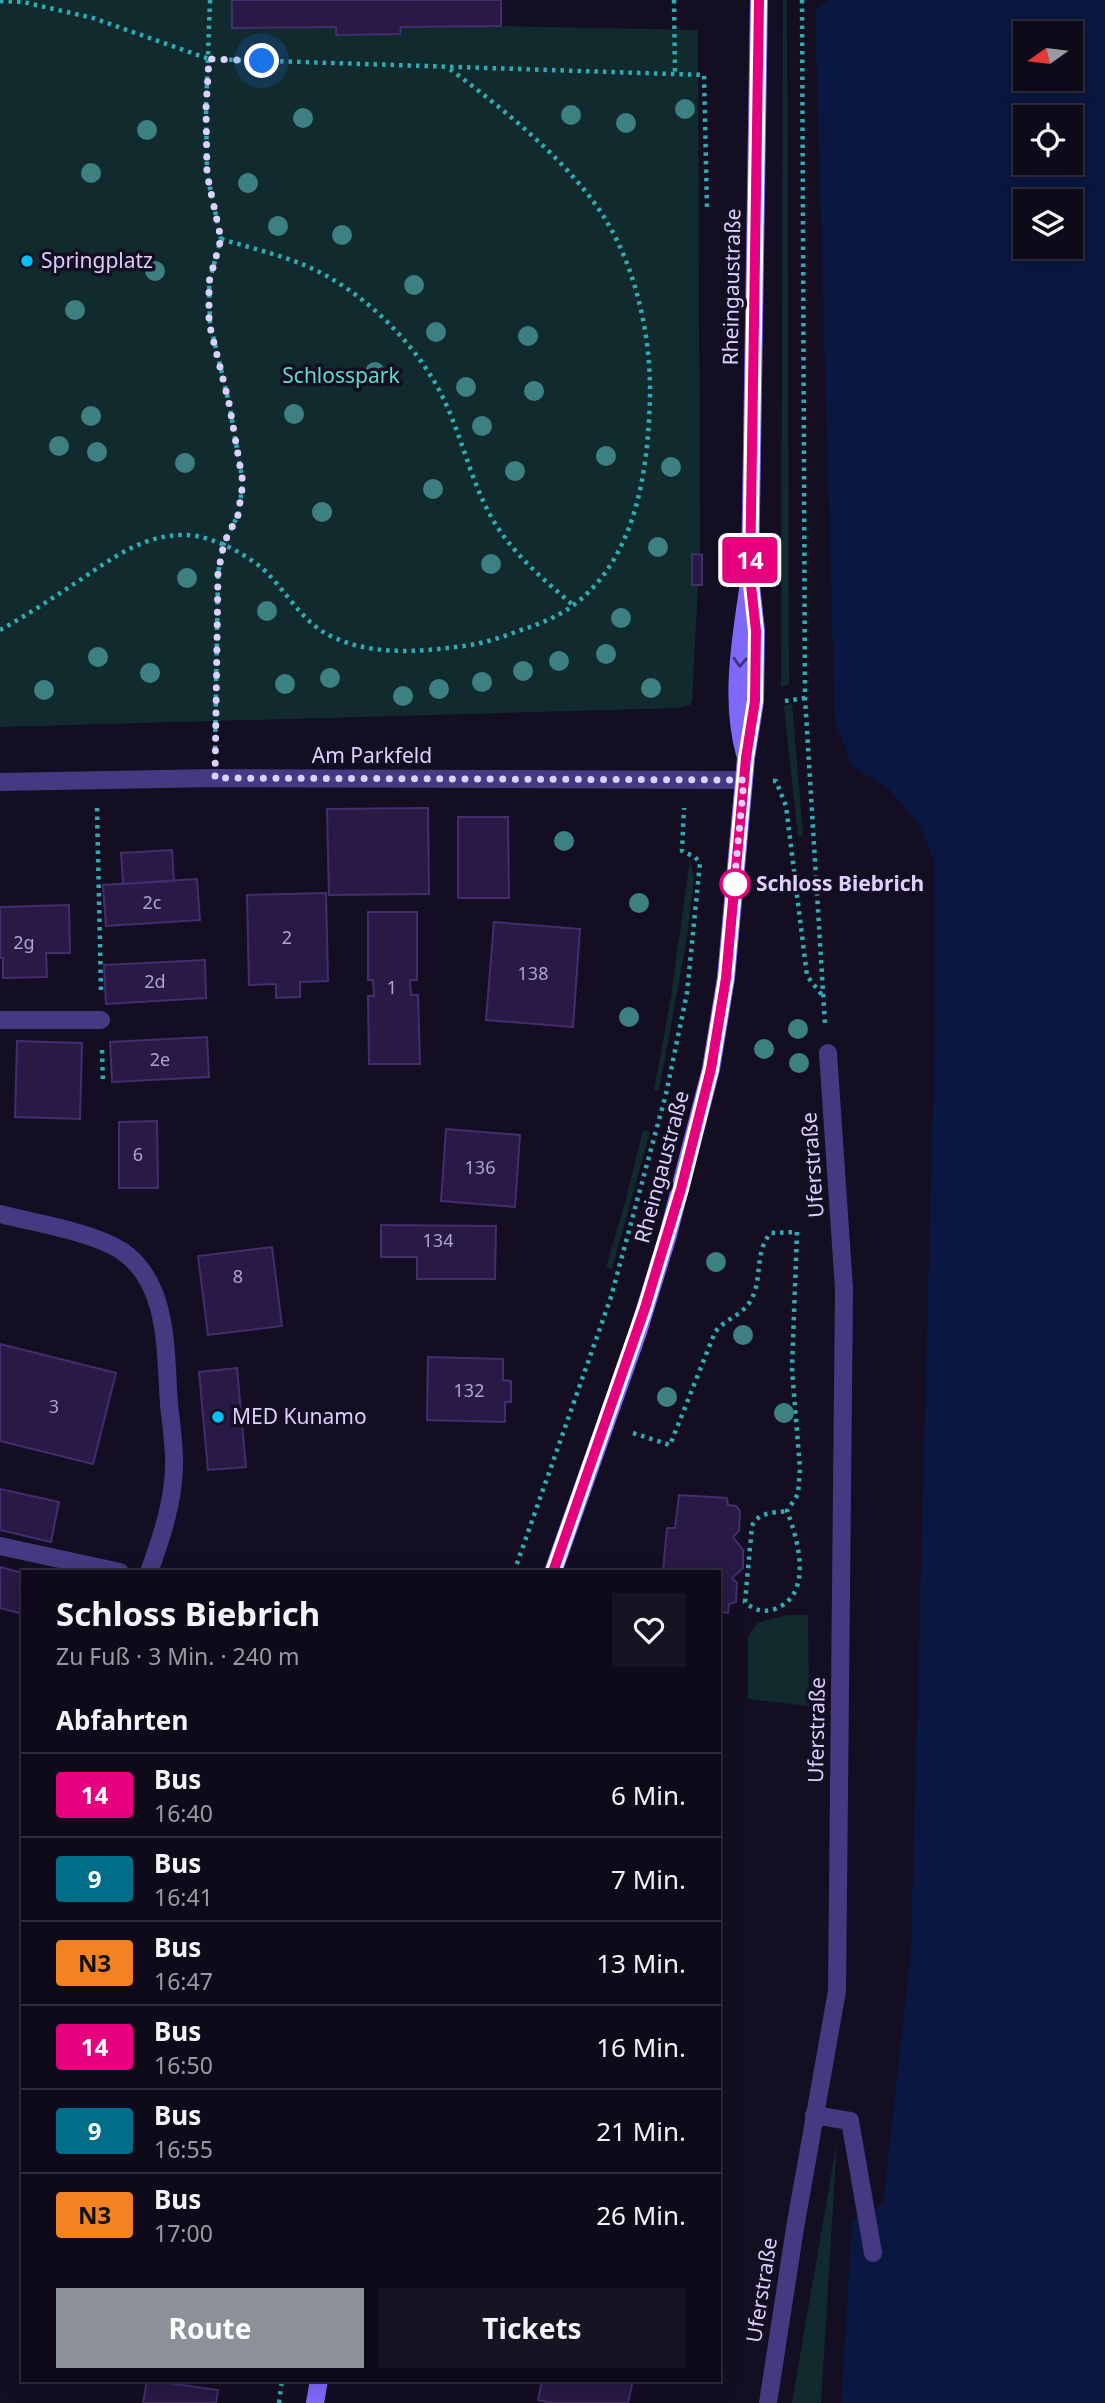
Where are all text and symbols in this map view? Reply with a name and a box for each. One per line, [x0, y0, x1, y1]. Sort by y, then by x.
north arrow [1013, 21, 1083, 91]
map controls [1013, 21, 1083, 259]
your location [244, 43, 279, 78]
button: locate [1013, 105, 1083, 175]
button: layers [1013, 189, 1083, 259]
street label: Rheingaustraße [716, 208, 746, 366]
place label: Springplatz [41, 246, 153, 274]
marker: Springplatz [19, 253, 35, 269]
park label: Schlosspark [282, 361, 400, 389]
line badge: 14 [718, 537, 782, 583]
text: 14 [736, 543, 764, 576]
one-way arrow [733, 657, 748, 668]
street label: Am Parkfeld [312, 741, 432, 769]
marker: Schloss Biebrich [720, 869, 750, 899]
place label: Schloss Biebrich [756, 869, 924, 897]
house number: 2c [143, 890, 162, 914]
house number: 2 [282, 925, 292, 949]
house number: 2g [13, 930, 35, 954]
house number: 138 [518, 961, 548, 985]
house number: 2d [144, 969, 166, 993]
house number: 1 [387, 975, 397, 999]
house number: 2e [150, 1047, 170, 1071]
street label: Rheingaustraße [627, 1087, 695, 1246]
street label: Uferstraße [794, 1111, 830, 1219]
house number: 6 [133, 1142, 143, 1166]
house number: 136 [465, 1155, 495, 1179]
house number: 134 [423, 1228, 453, 1252]
house number: 8 [233, 1264, 243, 1288]
house number: 132 [454, 1378, 484, 1402]
house number: 3 [49, 1394, 59, 1418]
place label: MED Kunamo [232, 1402, 367, 1430]
marker: MED Kunamo [210, 1409, 226, 1425]
text: Schloss Biebrich [56, 1591, 320, 1636]
button: heart [612, 1593, 686, 1667]
text: Zu Fuß · 3 Min. · 240 m [56, 1640, 300, 1672]
street label: Uferstraße [801, 1677, 831, 1783]
text: Abfahrten [56, 1702, 188, 1738]
text: Bus [154, 1761, 201, 1797]
text: 6 Min. [611, 1777, 686, 1813]
text: 14 [81, 1778, 108, 1811]
text: 16:40 [154, 1797, 213, 1829]
text: Bus [154, 1845, 201, 1881]
text: 7 Min. [611, 1861, 686, 1897]
text: 9 [88, 1862, 101, 1895]
text: 16:41 [154, 1881, 213, 1913]
text: Bus [154, 1929, 201, 1965]
text: 13 Min. [596, 1945, 686, 1981]
text: N3 [78, 1946, 111, 1979]
text: 16:47 [154, 1965, 213, 1997]
text: Bus [154, 2013, 201, 2049]
text: 16 Min. [596, 2029, 686, 2065]
text: 14 [81, 2030, 108, 2063]
text: 16:50 [154, 2049, 213, 2081]
text: Bus [154, 2097, 201, 2133]
text: 21 Min. [596, 2113, 686, 2149]
text: 9 [88, 2114, 101, 2147]
text: 16:55 [154, 2133, 213, 2165]
text: Bus [154, 2181, 201, 2217]
text: 26 Min. [596, 2197, 686, 2233]
text: N3 [78, 2198, 111, 2231]
text: 17:00 [154, 2217, 213, 2249]
street label: Uferstraße [739, 2235, 783, 2344]
button: Route [56, 2288, 364, 2368]
button: Tickets [378, 2288, 686, 2368]

